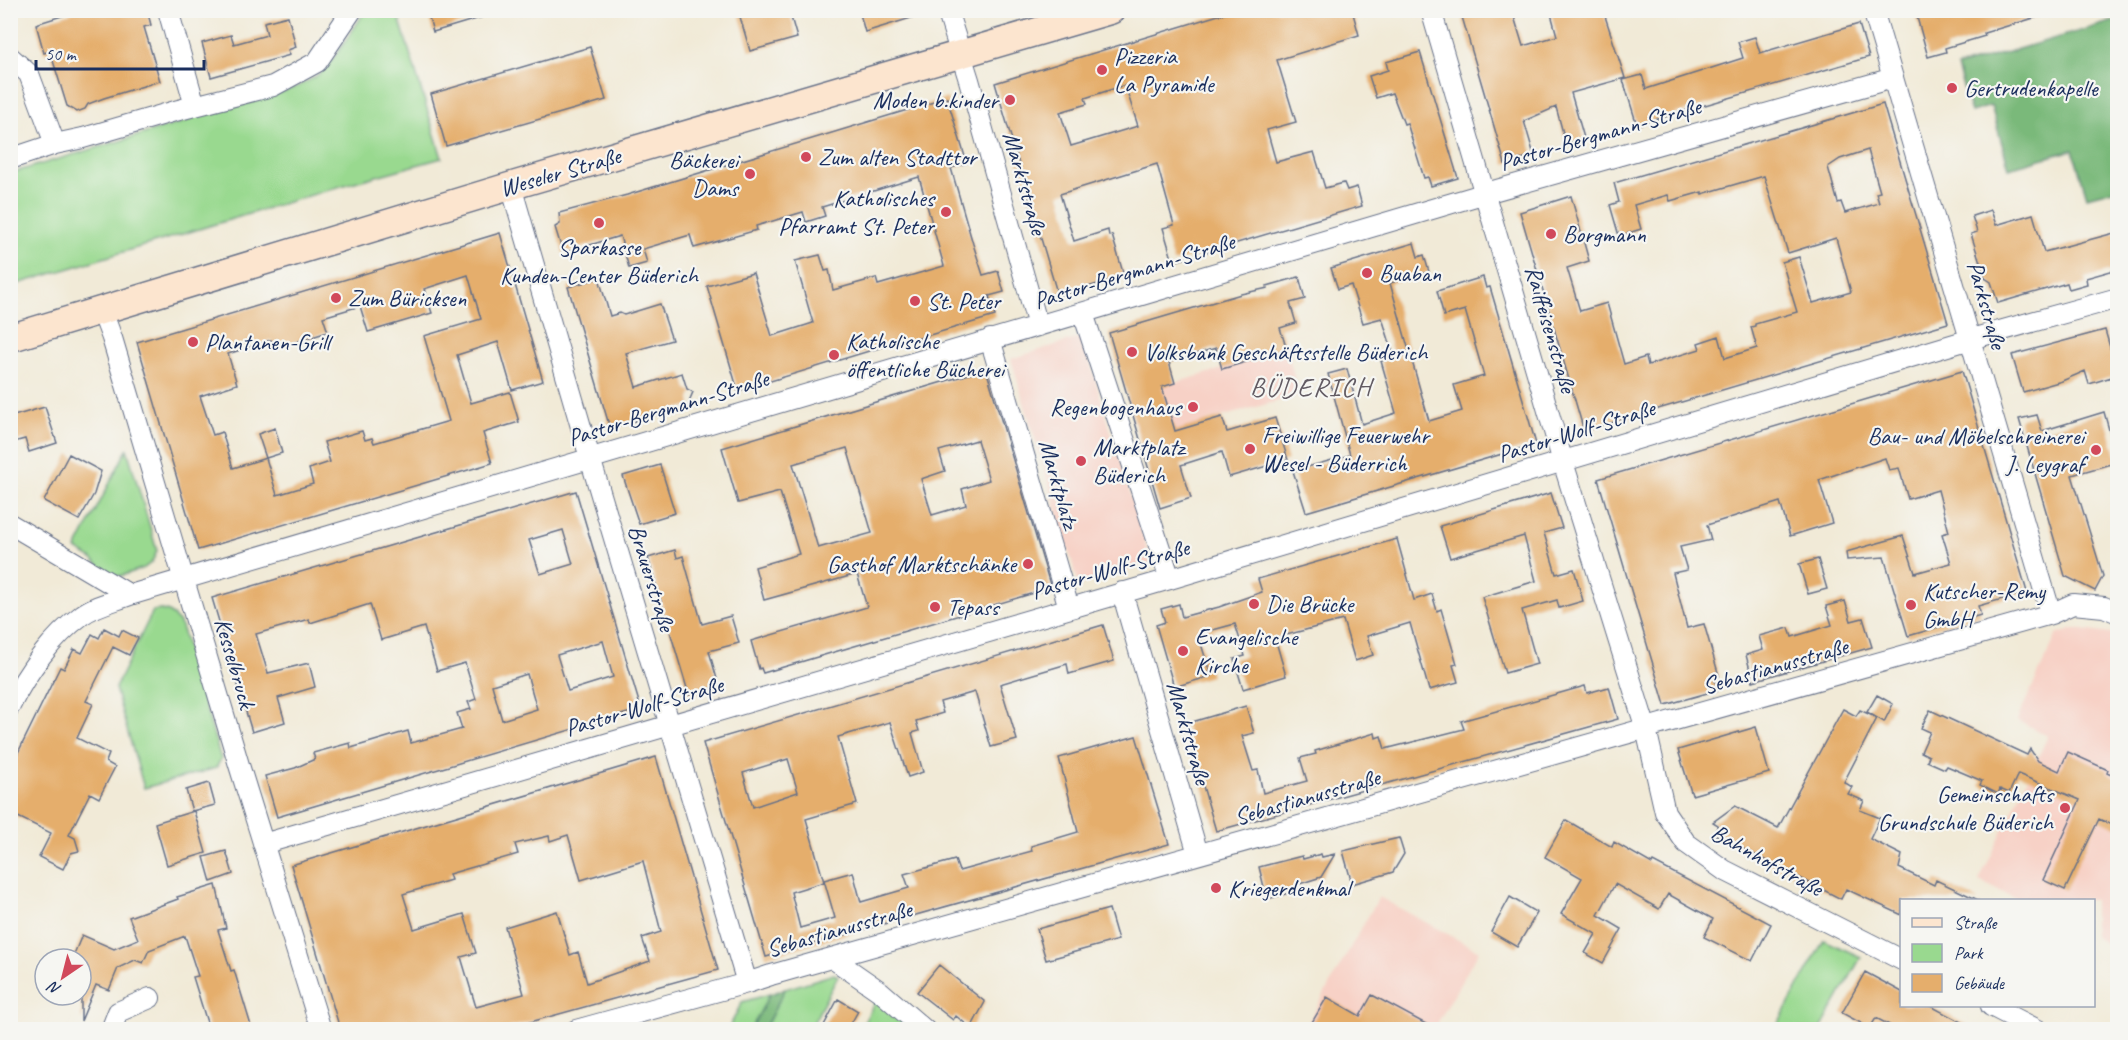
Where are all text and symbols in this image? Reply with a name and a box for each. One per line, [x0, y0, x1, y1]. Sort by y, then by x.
scale bar [36, 33, 204, 71]
place label: Pizzeria La Pyramide [1114, 41, 1216, 99]
text: 50 m [45, 43, 78, 65]
marker: Pizzeria La Pyramide [1095, 63, 1109, 77]
place label: Gertrudenkapelle [1964, 73, 2100, 103]
marker: Gertrudenkapelle [1945, 81, 1959, 95]
place label: Moden b.kinder [873, 85, 1000, 115]
street label: Pastor-Bergmann-Straße [1496, 90, 1706, 177]
marker: Moden b.kinder [1003, 93, 1017, 107]
street label: Marktstraße [996, 128, 1055, 240]
street label: Weseler Straße [496, 140, 626, 204]
place label: Zum alten Stadttor [818, 142, 979, 172]
place label: Bäckerei Dams [669, 145, 742, 203]
marker: Zum alten Stadttor [799, 150, 813, 164]
marker: Bäckerei Dams [743, 167, 757, 181]
place label: Katholisches Pfarramt St. Peter [778, 183, 937, 241]
marker: Katholisches Pfarramt St. Peter [939, 205, 953, 219]
marker: Sparkasse Kunden-Center Büderich [592, 216, 606, 230]
place label: Borgmann [1563, 219, 1646, 249]
street label: Pastor-Bergmann-Straße [1030, 226, 1240, 316]
marker: Borgmann [1544, 227, 1558, 241]
place label: Sparkasse Kunden-Center Büderich [500, 232, 700, 290]
place label: Buaban [1379, 258, 1441, 288]
street label: Parkstraße [1960, 258, 2014, 354]
street label: Raiffeisenstraße [1519, 262, 1584, 398]
marker: Buaban [1360, 266, 1374, 280]
place label: Zum Büricksen [348, 283, 467, 313]
place label: St. Peter [927, 286, 1003, 316]
marker: Zum Büricksen [329, 291, 343, 305]
marker: St. Peter [908, 294, 922, 308]
place label: Katholische öffentliche Bücherei [846, 326, 1008, 384]
place label: Plantanen-Grill [205, 327, 334, 357]
marker: Plantanen-Grill [186, 335, 200, 349]
place label: Volksbank Geschäftsstelle Büderich [1144, 337, 1429, 367]
marker: Volksbank Geschäftsstelle Büderich [1125, 345, 1139, 359]
marker: Katholische öffentliche Bücherei [827, 348, 841, 362]
street label: Pastor-Bergmann-Straße [564, 363, 774, 453]
district label: BÜDERICH [1250, 370, 1375, 404]
place label: Regenbogenhaus [1050, 392, 1184, 422]
street label: Pastor-Wolf-Straße [1494, 392, 1660, 469]
marker: Regenbogenhaus [1186, 400, 1200, 414]
place label: Freiwillige Feuerwehr Wesel - Büderrich [1262, 420, 1431, 478]
place label: Bau- und Möbelschreinerei J. Leygraf [1867, 421, 2089, 479]
place label: Marktplatz Büderich [1093, 432, 1187, 490]
street label: Marktplatz [1032, 436, 1087, 534]
marker: Freiwillige Feuerwehr Wesel - Büderrich [1243, 442, 1257, 456]
marker: Bau- und Möbelschreinerei J. Leygraf [2089, 443, 2103, 457]
marker: Marktplatz Büderich [1074, 454, 1088, 468]
street label: Brauerstraße [622, 521, 683, 637]
street label: Pastor-Wolf-Straße [1028, 532, 1195, 606]
place label: Gasthof Marktschänke [827, 549, 1018, 579]
marker: Gasthof Marktschänke [1021, 557, 1035, 571]
place label: Kutscher-Remy GmbH [1923, 576, 2047, 634]
place label: Die Brücke [1266, 589, 1355, 619]
place label: Tepass [947, 592, 1001, 622]
marker: Die Brücke [1247, 597, 1261, 611]
marker: Kutscher-Remy GmbH [1904, 598, 1918, 612]
marker: Tepass [928, 600, 942, 614]
street label: Kesselbruck [208, 614, 263, 714]
place label: Evangelische Kirche [1195, 622, 1300, 680]
street label: Sebastianusstraße [1699, 630, 1853, 701]
marker: Evangelische Kirche [1176, 644, 1190, 658]
street label: Pastor-Wolf-Straße [562, 669, 729, 743]
street label: Marktstraße [1160, 678, 1219, 790]
street label: Sebastianusstraße [1231, 761, 1385, 832]
place label: Gemeinschafts Grundschule Büderich [1878, 779, 2055, 837]
marker: Gemeinschafts Grundschule Büderich [2058, 801, 2072, 815]
street label: Bahnhofstraße [1706, 817, 1830, 904]
place label: Kriegerdenkmal [1228, 873, 1354, 903]
marker: Kriegerdenkmal [1209, 881, 1223, 895]
street label: Sebastianusstraße [763, 893, 917, 964]
legend [1900, 899, 2095, 1007]
text: Straße [1954, 912, 1998, 934]
text: Park [1954, 942, 1984, 964]
north arrow [33, 947, 93, 1007]
text: Gebäude [1954, 972, 2005, 994]
text: N [43, 976, 65, 1000]

